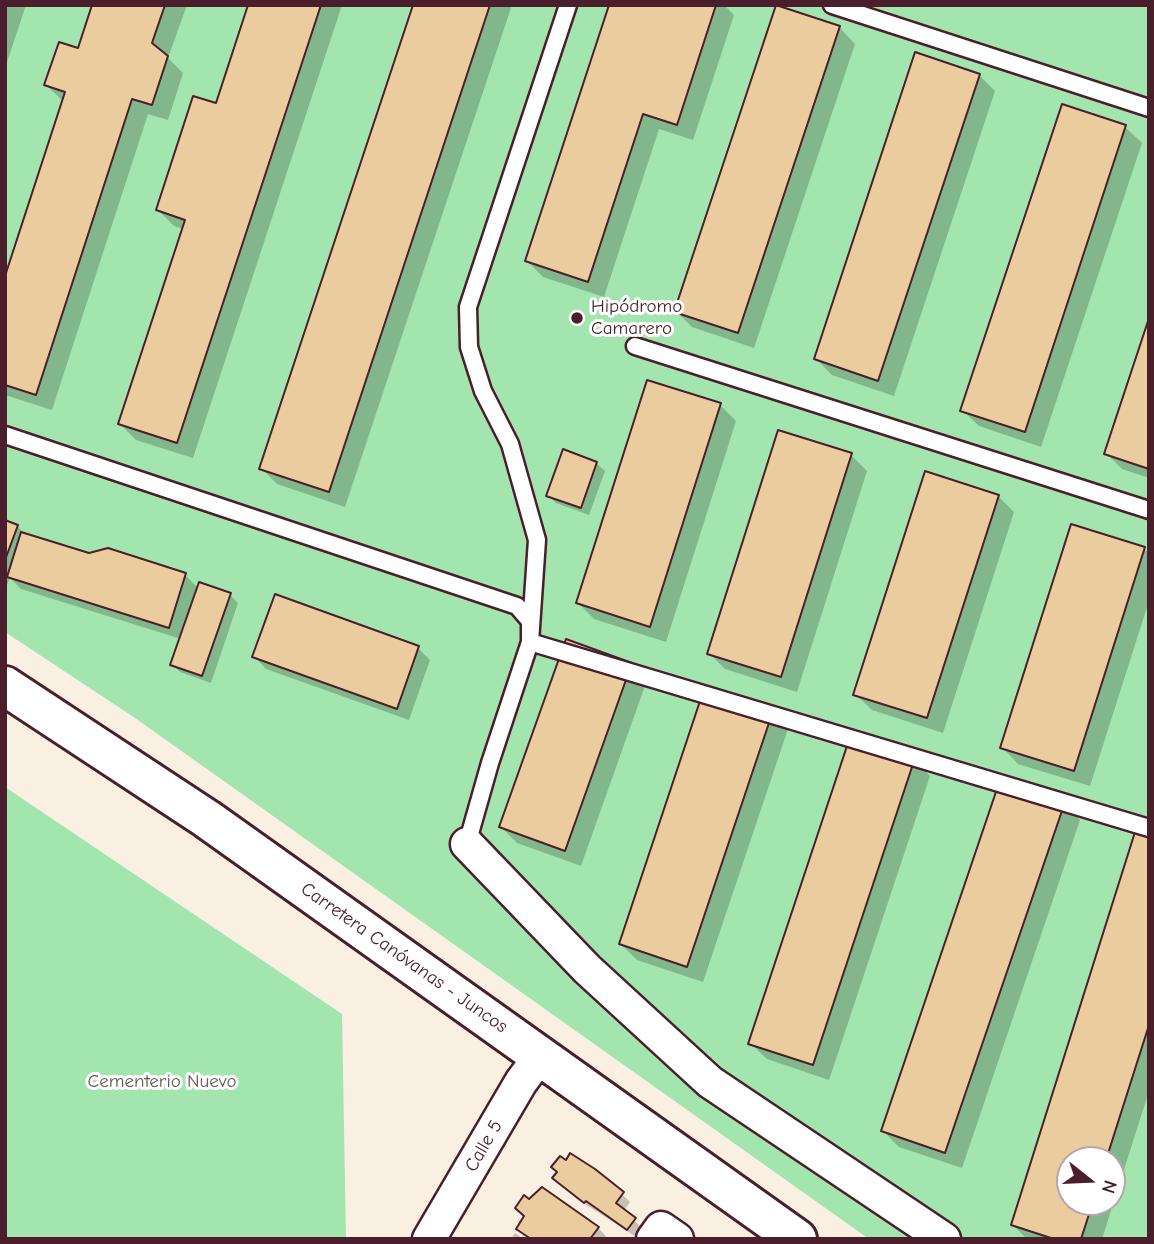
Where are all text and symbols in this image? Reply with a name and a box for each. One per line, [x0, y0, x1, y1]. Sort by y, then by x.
place label: Hipódromo Camarero [591, 296, 682, 340]
marker: Hipódromo Camarero [569, 310, 585, 326]
street label: Carretera Canóvanas - Juncos [296, 878, 512, 1038]
park label: Cementerio Nuevo [88, 1071, 236, 1093]
street label: Calle 5 [460, 1116, 508, 1176]
north arrow [1056, 1146, 1126, 1216]
text: N [1097, 1178, 1121, 1196]

